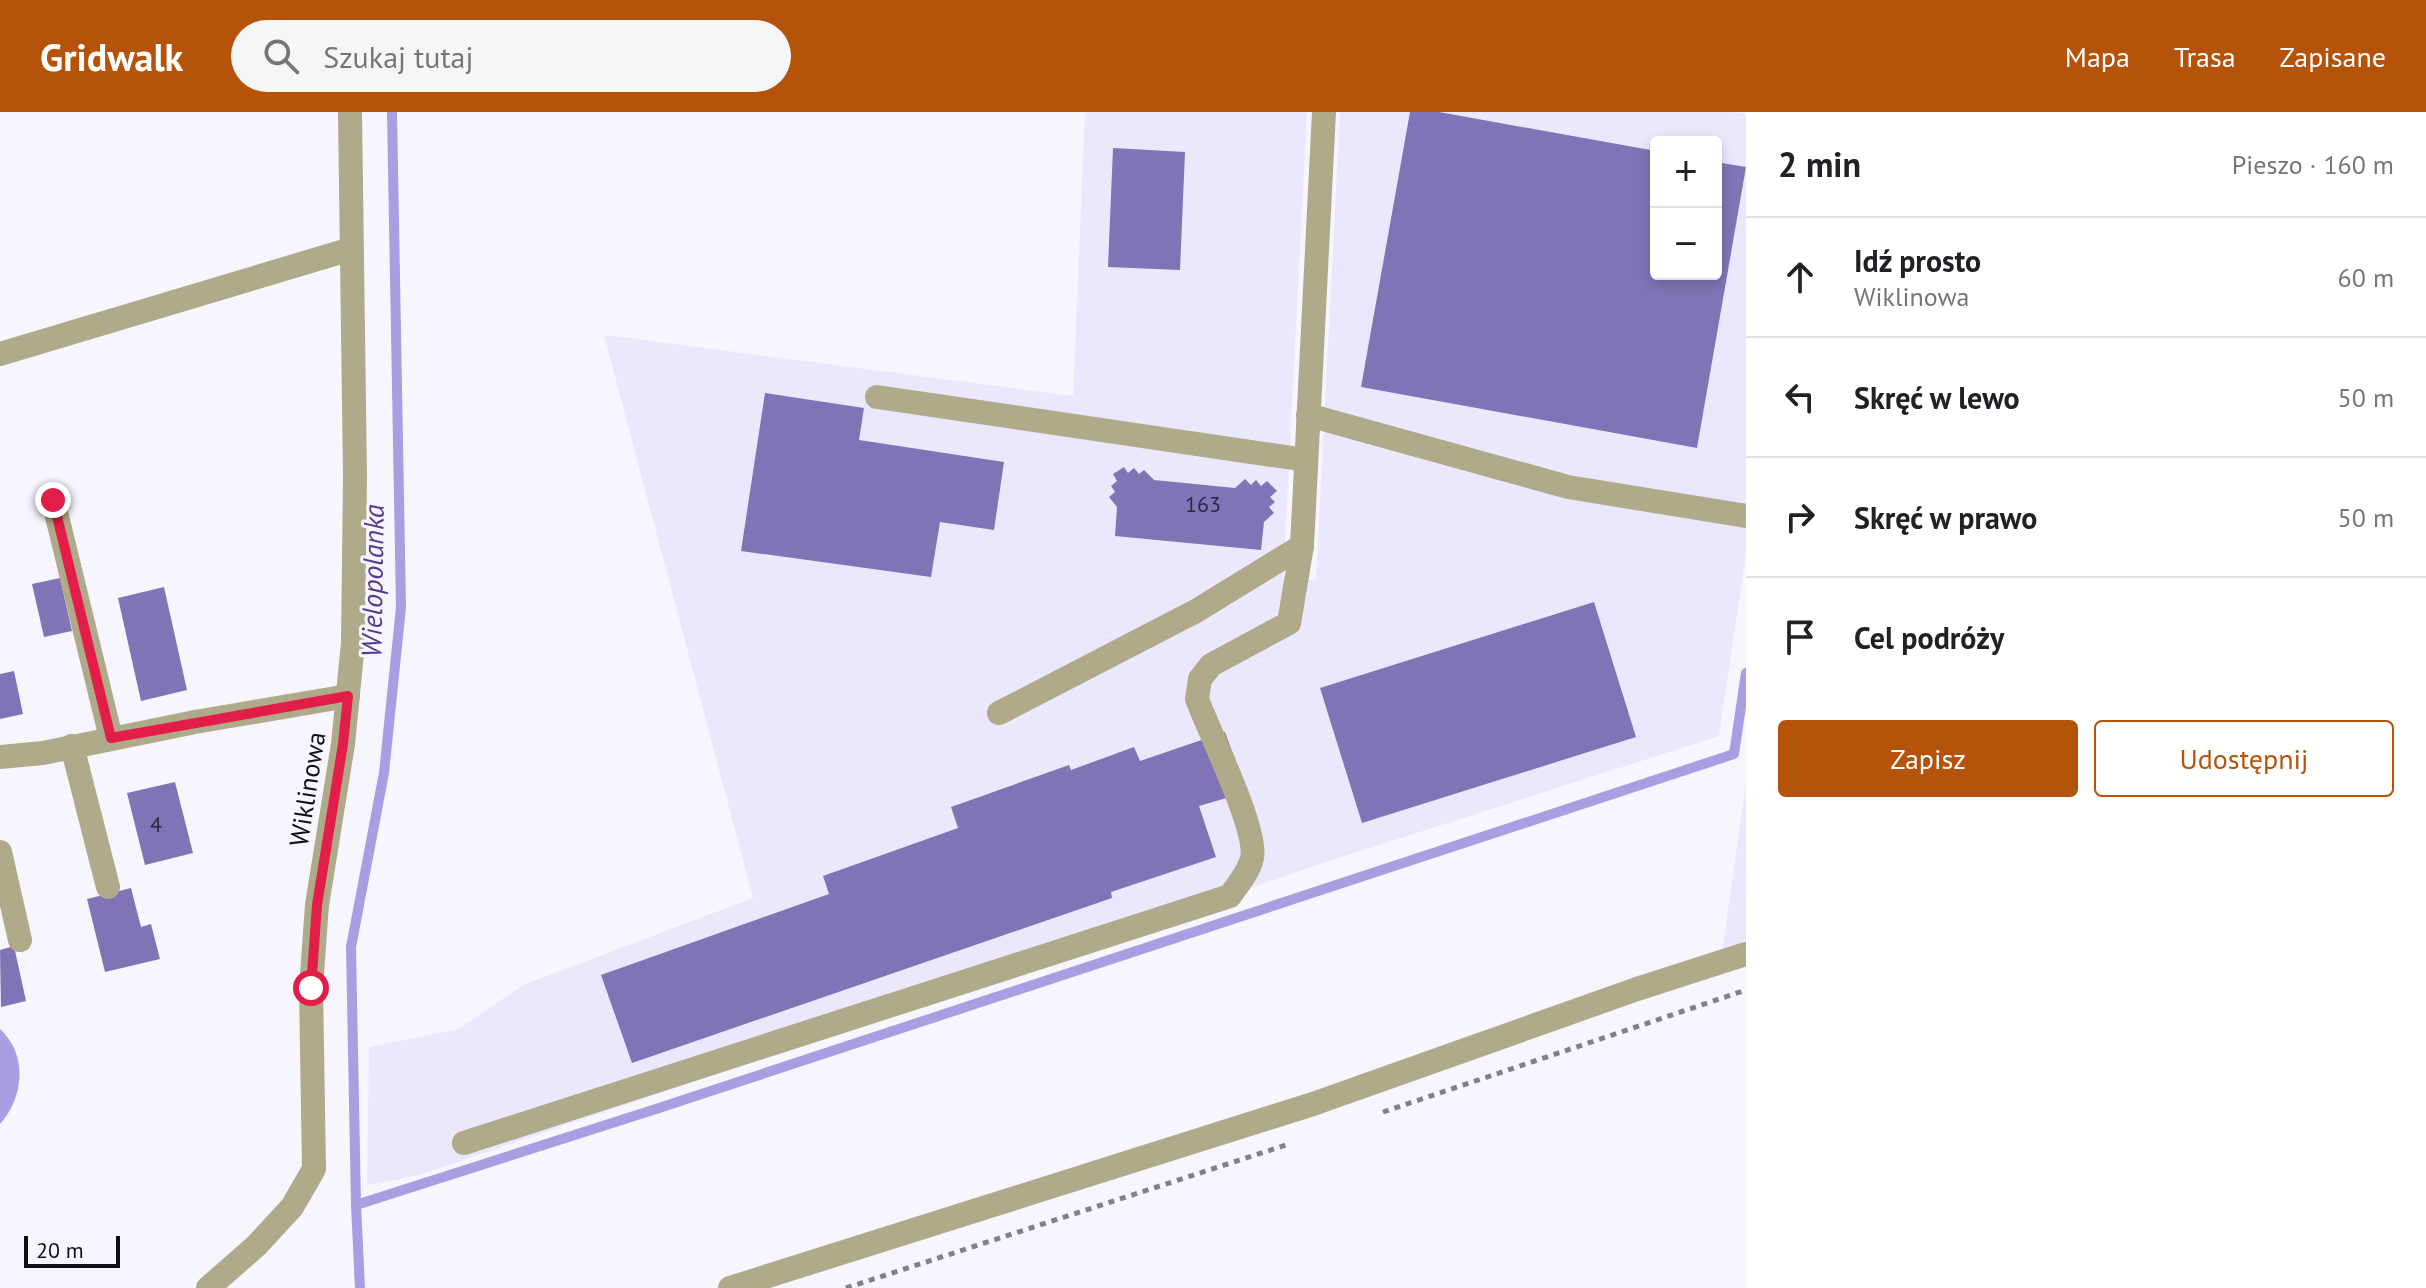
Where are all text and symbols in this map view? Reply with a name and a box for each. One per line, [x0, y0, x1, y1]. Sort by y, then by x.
search box [231, 20, 791, 92]
text: Gridwalk [40, 32, 183, 81]
icon: search [259, 34, 303, 78]
text: Szukaj tutaj [323, 37, 473, 76]
text: Mapa [2065, 38, 2130, 75]
text: Trasa [2174, 38, 2236, 75]
text: Zapisane [2280, 38, 2386, 75]
map controls [1650, 136, 1722, 280]
button: + [1650, 136, 1722, 208]
text: 2 min [1778, 142, 1861, 186]
text: Pieszo · 160 m [2232, 148, 2394, 181]
button: − [1650, 208, 1722, 280]
text: Idź prosto [1854, 241, 1981, 280]
icon: ahead [1778, 255, 1822, 299]
text: 60 m [2338, 261, 2394, 294]
text: Wiklinowa [1854, 280, 1969, 313]
icon: left [1778, 375, 1822, 419]
text: Skręć w lewo [1854, 378, 2020, 417]
text: 50 m [2338, 381, 2394, 414]
route end [35, 482, 71, 518]
house number: 163 [1185, 490, 1221, 518]
icon: right [1778, 495, 1822, 539]
text: Skręć w prawo [1854, 498, 2037, 537]
text: 50 m [2338, 501, 2394, 534]
water label: Wielopolanka [352, 504, 392, 658]
icon: arrive [1778, 615, 1822, 659]
text: Cel podróży [1854, 618, 2004, 657]
button: Zapisz [1778, 720, 2078, 797]
button: Udostępnij [2094, 720, 2394, 797]
street label: Wiklinowa [282, 729, 332, 849]
house number: 4 [150, 810, 162, 838]
route start [293, 970, 329, 1006]
scale bar [24, 1232, 120, 1268]
text: 20 m [36, 1236, 84, 1264]

